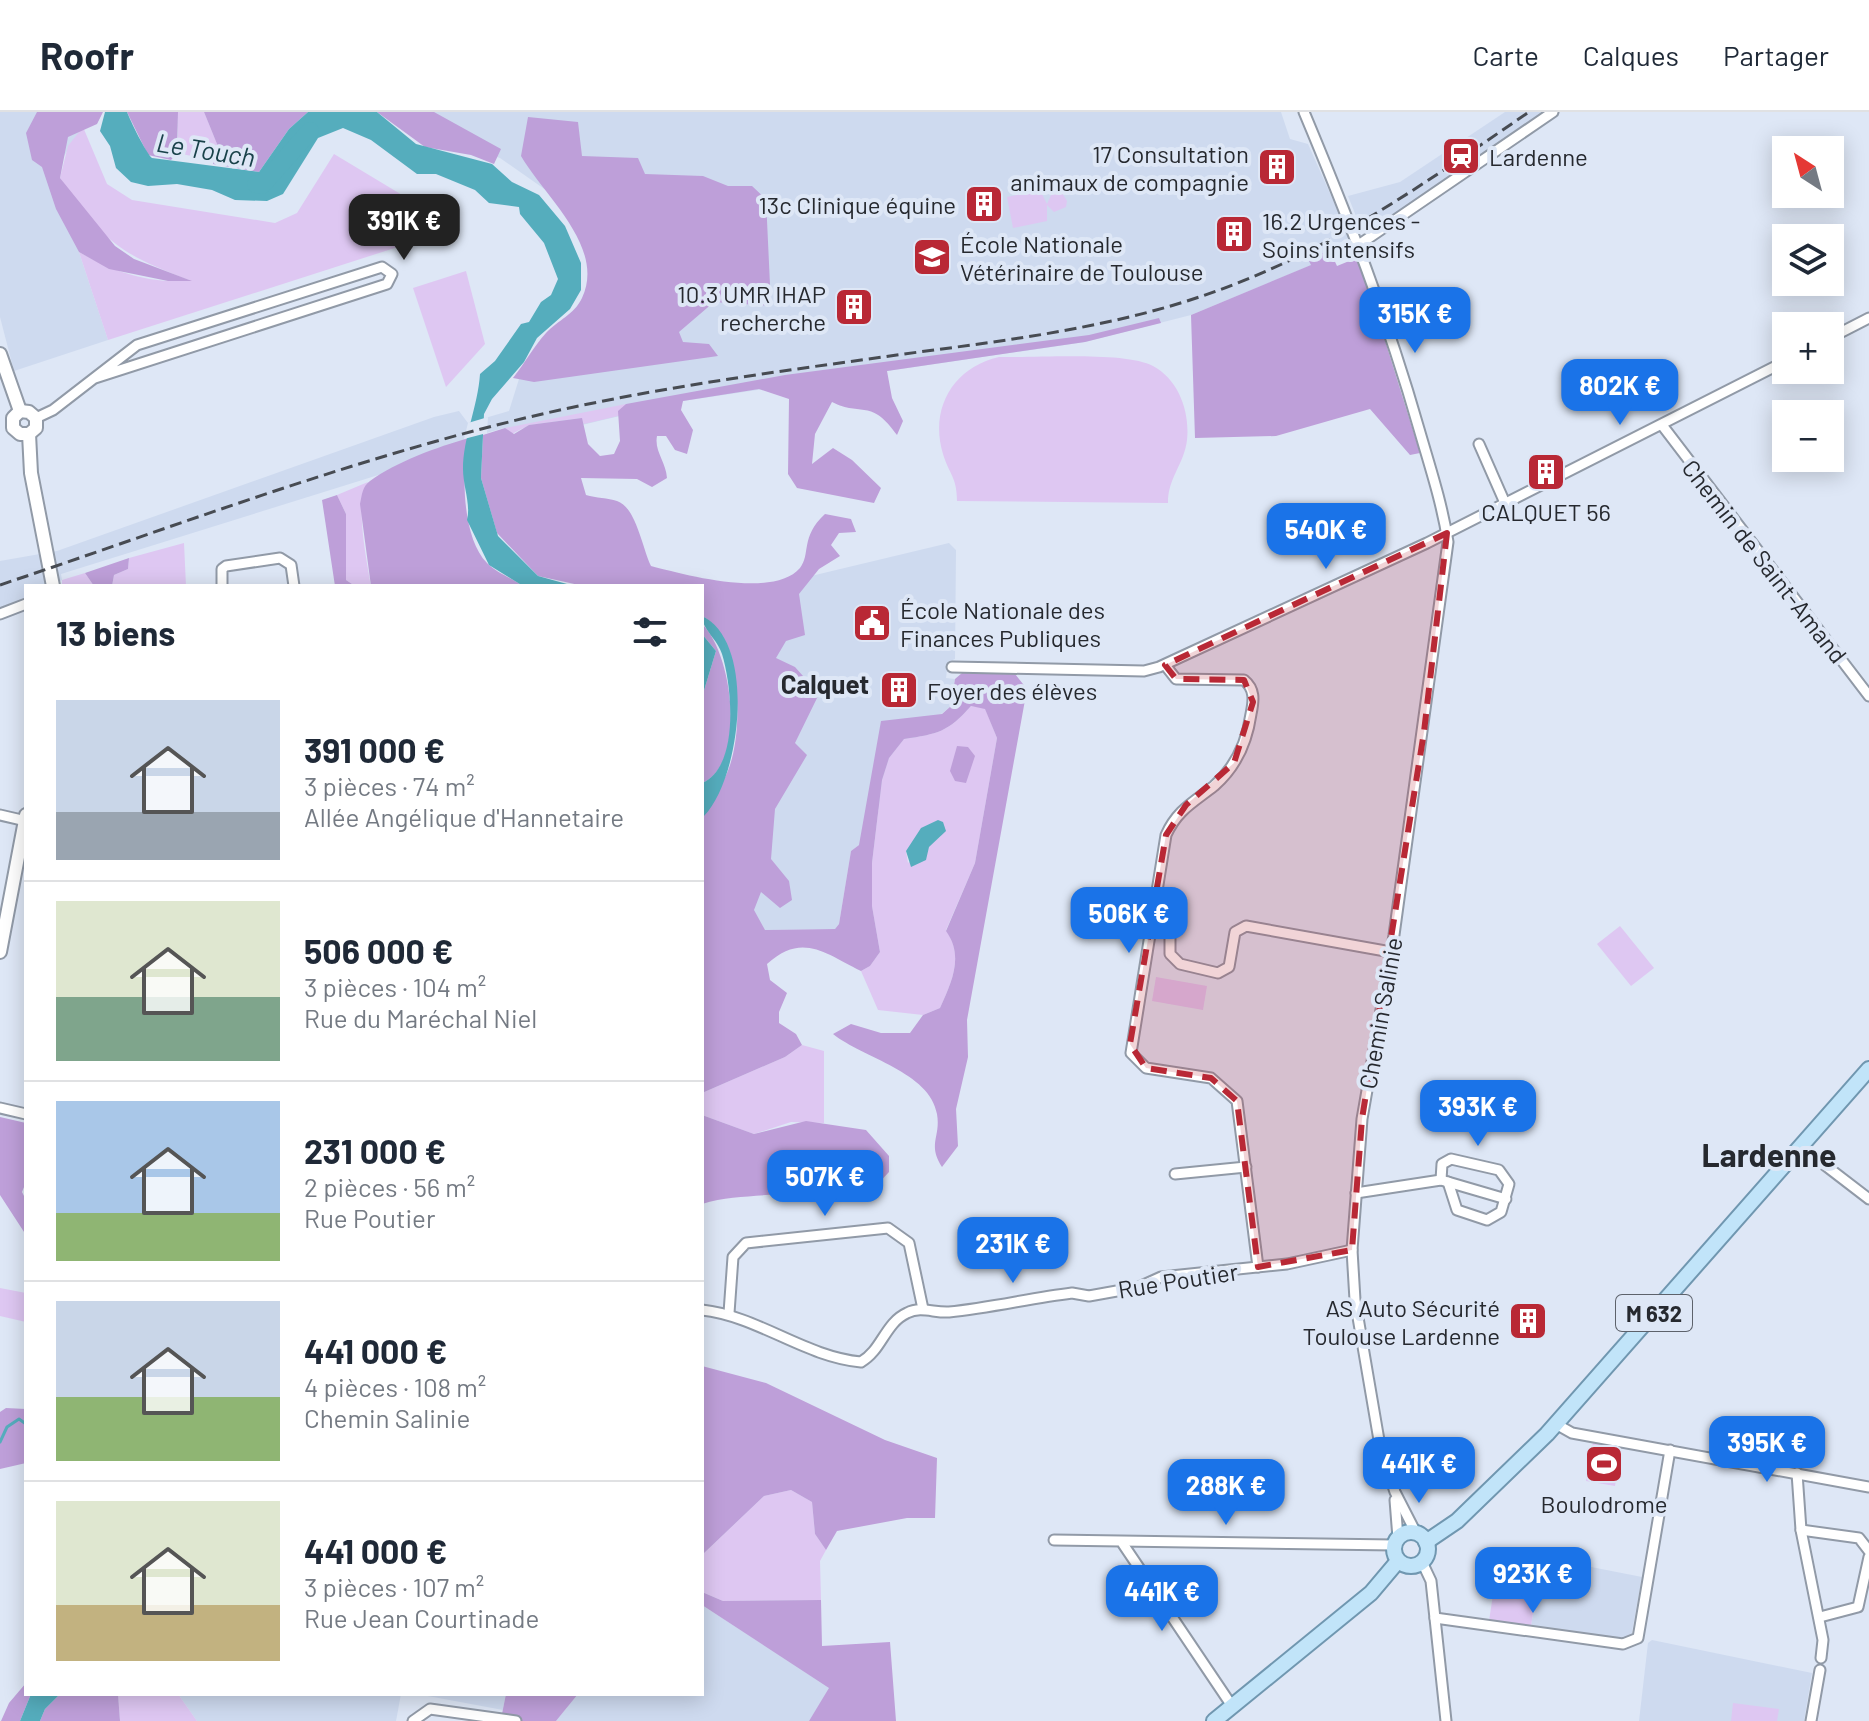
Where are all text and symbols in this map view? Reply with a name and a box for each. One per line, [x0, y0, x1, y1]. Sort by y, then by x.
text: Roofr [40, 32, 134, 78]
text: Carte [1472, 38, 1539, 72]
text: Calques [1583, 38, 1679, 72]
text: Partager [1723, 38, 1829, 72]
water label: Le Touch [155, 126, 257, 172]
station icon: Lardenne [1440, 135, 1482, 177]
north arrow [1772, 136, 1844, 208]
map controls [1772, 136, 1844, 472]
place label: 17 Consultation animaux de compagnie [1010, 139, 1249, 196]
place label: Lardenne [1489, 142, 1588, 171]
building icon: 17 Consultation animaux de compagnie [1256, 146, 1298, 188]
building icon: 13c Clinique équine [963, 183, 1005, 225]
place label: 13c Clinique équine [758, 190, 956, 219]
pin: 391K € [339, 194, 469, 262]
text: 391K € [367, 204, 441, 235]
place label: 16.2 Urgences - Soins intensifs [1262, 206, 1420, 263]
building icon: 16.2 Urgences - Soins intensifs [1213, 213, 1255, 255]
button: layers [1772, 224, 1844, 296]
place label: École Nationale Vétérinaire de Toulouse [960, 229, 1204, 286]
school or university icon: École Nationale Vétérinaire de Toulouse [911, 236, 953, 278]
place label: 10.3 UMR IHAP recherche [677, 279, 826, 336]
building icon: 10.3 UMR IHAP recherche [833, 286, 875, 328]
pin: 315K € [1350, 287, 1480, 355]
text: 315K € [1377, 297, 1453, 328]
button: + [1772, 312, 1844, 384]
pin: 802K € [1555, 359, 1685, 427]
text: 802K € [1579, 369, 1661, 400]
button: − [1772, 400, 1844, 472]
building icon: CALQUET 56 [1525, 451, 1567, 493]
street label: Chemin de Saint-Amand [1677, 453, 1853, 669]
place label: CALQUET 56 [1481, 497, 1611, 526]
pin: 540K € [1261, 503, 1391, 571]
text: 540K € [1285, 513, 1367, 544]
place label: École Nationale des Finances Publiques [900, 595, 1105, 652]
public building icon: École Nationale des Finances Publiques [851, 602, 893, 644]
icon: filters [628, 610, 672, 654]
text: 13 biens [56, 612, 175, 653]
district label: Calquet [781, 668, 869, 699]
building icon: Foyer des élèves [878, 669, 920, 711]
place label: Foyer des élèves [927, 676, 1097, 705]
text: 391 000 € [304, 729, 445, 770]
icon: home [120, 732, 216, 828]
text: 3 pièces · 74 m² [304, 770, 475, 801]
text: Allée Angélique d'Hannetaire [304, 801, 624, 832]
pin: 506K € [1064, 887, 1194, 955]
text: 506K € [1089, 897, 1169, 928]
text: 506 000 € [304, 930, 453, 971]
icon: home [120, 933, 216, 1029]
street label: Chemin Salinie [1352, 935, 1408, 1091]
text: 3 pièces · 104 m² [304, 971, 486, 1002]
text: Rue du Maréchal Niel [304, 1002, 537, 1033]
pin: 393K € [1413, 1080, 1543, 1148]
text: 393K € [1438, 1090, 1518, 1121]
text: 231 000 € [304, 1130, 446, 1171]
icon: home [120, 1133, 216, 1229]
district label: Lardenne [1701, 1135, 1837, 1173]
pin: 507K € [760, 1150, 890, 1218]
text: 507K € [785, 1160, 865, 1191]
text: 2 pièces · 56 m² [304, 1171, 475, 1202]
text: Rue Poutier [304, 1202, 435, 1233]
pin: 231K € [948, 1217, 1078, 1285]
text: 231K € [975, 1227, 1051, 1258]
street label: Rue Poutier [1116, 1256, 1240, 1304]
place label: AS Auto Sécurité Toulouse Lardenne [1303, 1293, 1500, 1350]
road number: M 632 [1616, 1295, 1692, 1331]
building icon: AS Auto Sécurité Toulouse Lardenne [1507, 1300, 1549, 1342]
text: 441 000 € [304, 1330, 447, 1371]
icon: home [120, 1333, 216, 1429]
text: 4 pièces · 108 m² [304, 1371, 486, 1402]
text: Chemin Salinie [304, 1402, 470, 1433]
pin: 395K € [1702, 1416, 1832, 1484]
text: 395K € [1727, 1426, 1807, 1457]
pin: 441K € [1354, 1437, 1484, 1505]
sports icon: Boulodrome [1583, 1443, 1625, 1485]
text: 441K € [1381, 1447, 1457, 1478]
pin: 288K € [1161, 1459, 1291, 1527]
text: 288K € [1186, 1469, 1266, 1500]
place label: Boulodrome [1541, 1489, 1667, 1518]
text: 441 000 € [304, 1530, 447, 1571]
icon: home [120, 1533, 216, 1629]
pin: 923K € [1468, 1547, 1598, 1615]
text: 923K € [1493, 1557, 1573, 1588]
pin: 441K € [1097, 1565, 1227, 1633]
text: 3 pièces · 107 m² [304, 1571, 484, 1602]
text: 441K € [1124, 1575, 1200, 1606]
text: Rue Jean Courtinade [304, 1602, 539, 1633]

